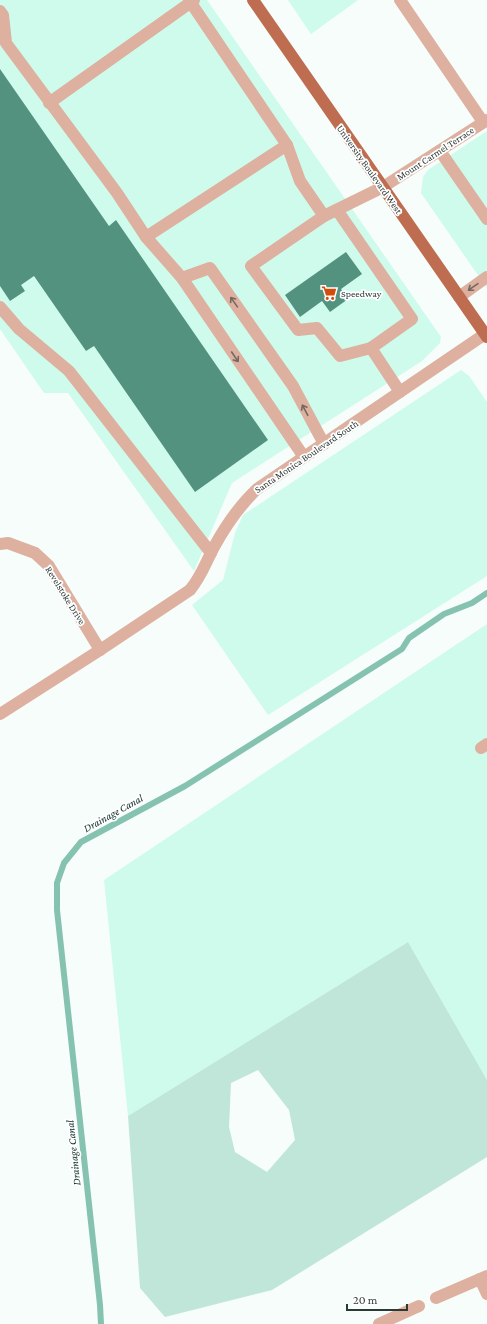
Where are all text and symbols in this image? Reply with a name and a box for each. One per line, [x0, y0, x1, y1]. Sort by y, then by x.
street label: University Boulevard West [335, 123, 405, 216]
street label: Mount Carmel Terrace [395, 124, 476, 182]
one-way arrow [468, 283, 479, 291]
supermarket icon: Speedway [320, 284, 338, 302]
place label: Speedway [341, 288, 382, 299]
one-way arrow [230, 296, 238, 307]
one-way arrow [231, 351, 239, 362]
one-way arrow [301, 404, 309, 416]
street label: Santa Monica Boulevard South [252, 417, 361, 495]
street label: Revelstoke Drive [43, 564, 88, 627]
water label: Drainage Canal [81, 792, 146, 835]
water label: Drainage Canal [64, 1119, 83, 1186]
scale bar [347, 1286, 407, 1312]
text: 20 m [353, 1293, 378, 1307]

